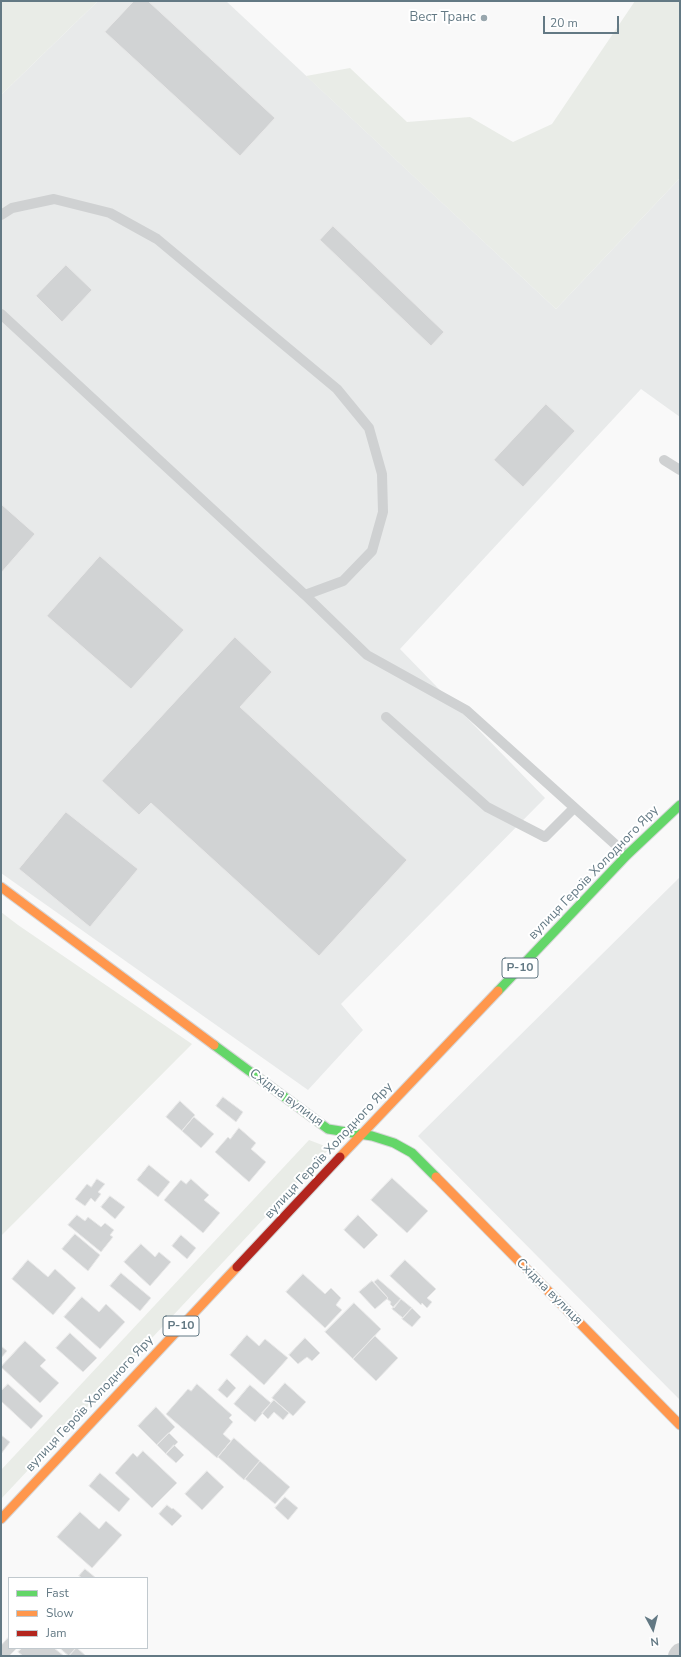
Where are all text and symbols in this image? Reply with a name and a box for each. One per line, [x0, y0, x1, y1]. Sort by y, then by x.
scale bar [545, 8, 621, 34]
place label: Вест Транс [410, 10, 476, 26]
marker: Вест Транс [479, 13, 489, 23]
text: 20 m [550, 15, 578, 31]
street label: вулиця Героїв Холодного Яру [526, 803, 662, 943]
road number: Р-10 [502, 958, 538, 978]
street label: Східна вулиця [246, 1066, 326, 1130]
street label: вулиця Героїв Холодного Яру [262, 1080, 396, 1222]
street label: Східна вулиця [512, 1255, 586, 1329]
road number: Р-10 [163, 1316, 199, 1336]
street label: вулиця Героїв Холодного Яру [23, 1333, 157, 1475]
legend [8, 1577, 148, 1649]
text: Fast [46, 1585, 69, 1601]
text: Slow [46, 1605, 74, 1621]
north arrow [633, 1609, 673, 1649]
text: Jam [46, 1625, 67, 1641]
text: N [650, 1633, 660, 1649]

